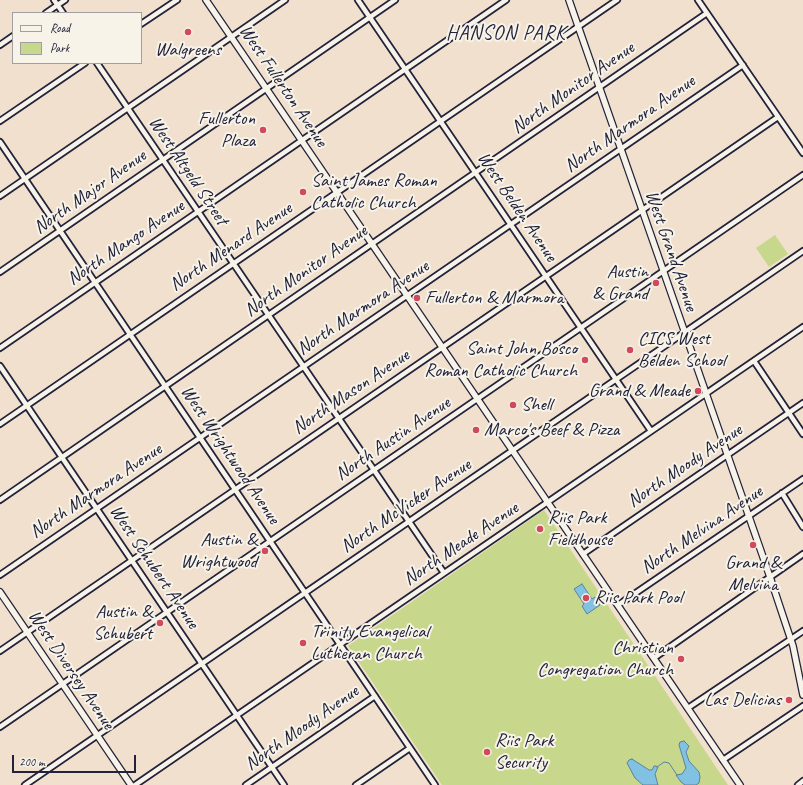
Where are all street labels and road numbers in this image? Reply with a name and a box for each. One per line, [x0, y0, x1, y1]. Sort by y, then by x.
street label: West Fullerton Avenue [234, 21, 332, 151]
street label: North Monitor Avenue [507, 37, 639, 139]
street label: North Marmora Avenue [560, 70, 700, 178]
street label: West Altgeld Street [143, 112, 233, 230]
street label: North Major Avenue [29, 145, 151, 239]
street label: West Belden Avenue [472, 148, 562, 266]
street label: West Grand Avenue [640, 188, 702, 314]
street label: North Mango Avenue [63, 195, 189, 291]
street label: North Menard Avenue [165, 198, 297, 296]
street label: North Monitor Avenue [240, 220, 372, 322]
street label: North Marmora Avenue [293, 255, 433, 361]
street label: North Mason Avenue [288, 344, 414, 440]
street label: West Wrightwood Avenue [175, 381, 285, 529]
street label: North Austin Avenue [331, 392, 455, 486]
street label: North Moody Avenue [623, 419, 747, 513]
street label: North Marmora Avenue [26, 438, 166, 544]
street label: North McVicker Avenue [336, 454, 476, 558]
street label: North Melvina Avenue [637, 481, 767, 579]
street label: North Meade Avenue [399, 497, 523, 591]
street label: West Schubert Avenue [104, 501, 204, 633]
street label: West Diversey Avenue [23, 606, 119, 734]
street label: North Moody Avenue [241, 680, 363, 776]

